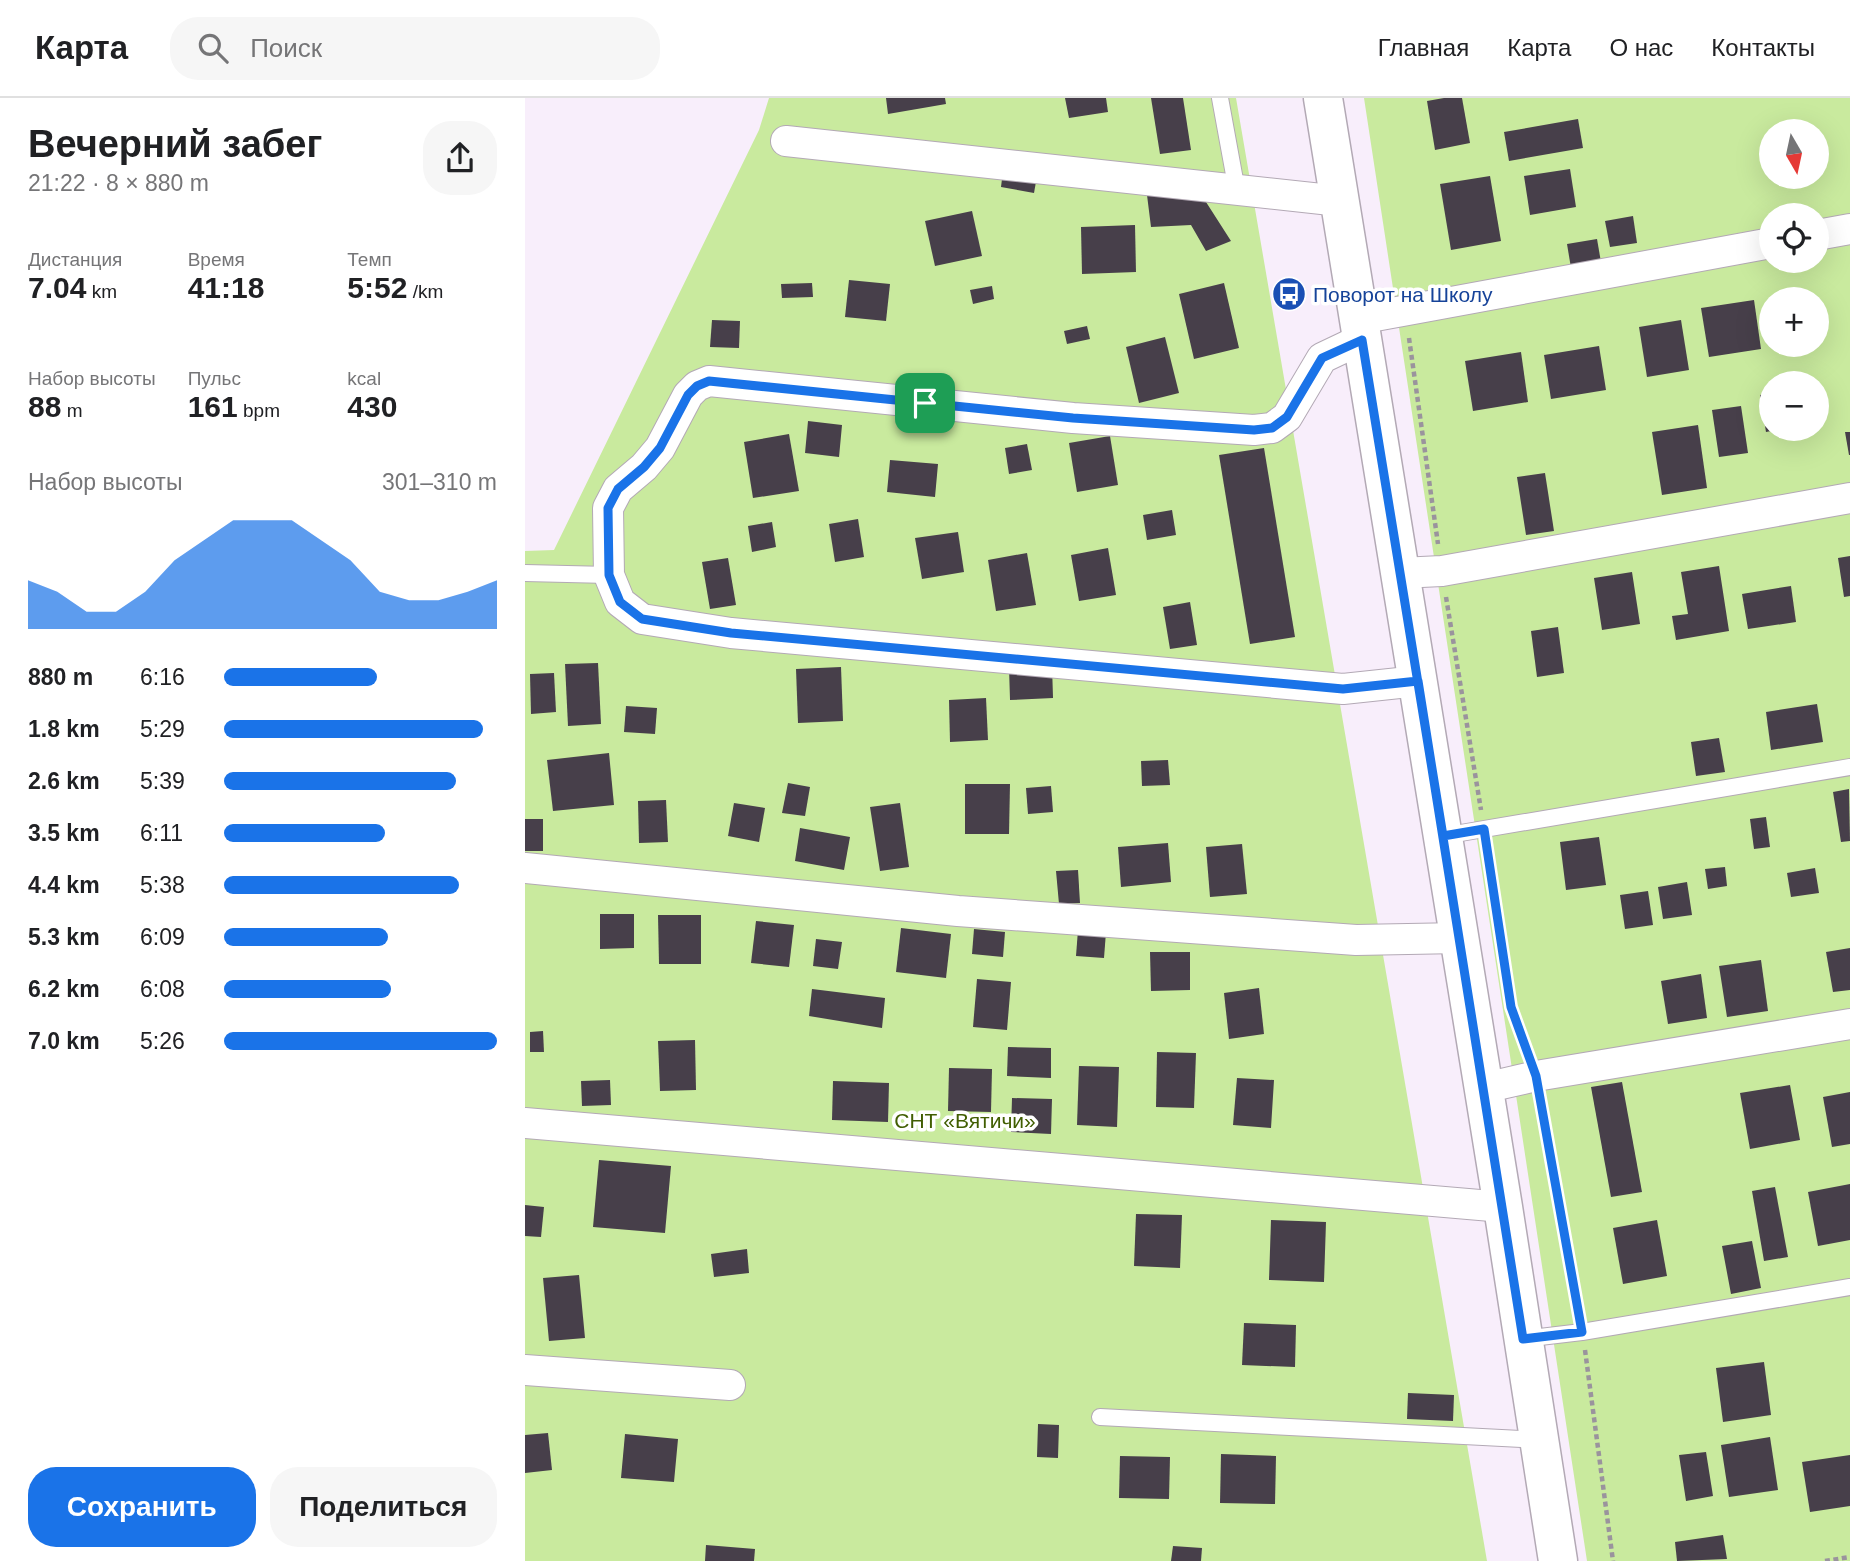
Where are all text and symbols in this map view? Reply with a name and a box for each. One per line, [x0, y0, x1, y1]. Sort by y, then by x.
search box [170, 17, 660, 80]
text: Карта [35, 29, 128, 66]
icon: search [194, 29, 232, 67]
text: Поиск [250, 33, 322, 63]
text: Главная [1378, 34, 1469, 61]
text: Карта [1507, 34, 1571, 61]
text: О нас [1609, 34, 1673, 61]
text: Контакты [1711, 34, 1815, 61]
north arrow [1759, 119, 1829, 189]
map controls [1759, 119, 1829, 441]
button: share [423, 121, 497, 195]
text: Вечерний забег [28, 123, 322, 165]
text: 21:22 · 8 × 880 m [28, 170, 209, 196]
button: locate [1759, 203, 1829, 273]
text: Дистанция [28, 249, 122, 270]
text: Время [188, 249, 245, 270]
text: Темп [347, 249, 392, 270]
text: 7.04 [28, 271, 86, 304]
text: 41:18 [188, 271, 264, 304]
text: 5:52 [347, 271, 407, 304]
bus stop icon: Поворот на Школу [1270, 275, 1308, 313]
text: km [86, 281, 117, 302]
text: /km [407, 281, 443, 302]
place label: Поворот на Школу [1313, 283, 1493, 306]
button: + [1759, 287, 1829, 357]
text: Набор высоты [28, 368, 156, 389]
text: Пульс [188, 368, 241, 389]
text: kcal [347, 368, 381, 389]
button: − [1759, 371, 1829, 441]
pin [895, 373, 955, 433]
icon: arrive [906, 384, 944, 422]
text: 88 [28, 390, 61, 423]
text: 161 [188, 390, 238, 423]
text: 430 [347, 390, 397, 423]
text: m [61, 400, 82, 421]
text: bpm [238, 400, 280, 421]
text: Набор высоты [28, 469, 182, 495]
text: 301–310 m [382, 469, 497, 495]
text: 880 m [28, 664, 93, 690]
text: 6:16 [140, 664, 185, 690]
text: 1.8 km [28, 716, 100, 742]
text: 5:29 [140, 716, 185, 742]
text: 2.6 km [28, 768, 100, 794]
text: 5:39 [140, 768, 185, 794]
text: 3.5 km [28, 820, 100, 846]
text: 6:11 [140, 820, 183, 846]
text: 4.4 km [28, 872, 100, 898]
text: 5:38 [140, 872, 185, 898]
text: 5.3 km [28, 924, 100, 950]
text: 6:09 [140, 924, 185, 950]
text: 6.2 km [28, 976, 100, 1002]
text: 6:08 [140, 976, 185, 1002]
text: 7.0 km [28, 1028, 100, 1054]
text: 5:26 [140, 1028, 185, 1054]
park label: СНТ «Вятичи» [894, 1109, 1036, 1132]
button: Сохранить [28, 1467, 256, 1547]
button: Поделиться [270, 1467, 497, 1547]

